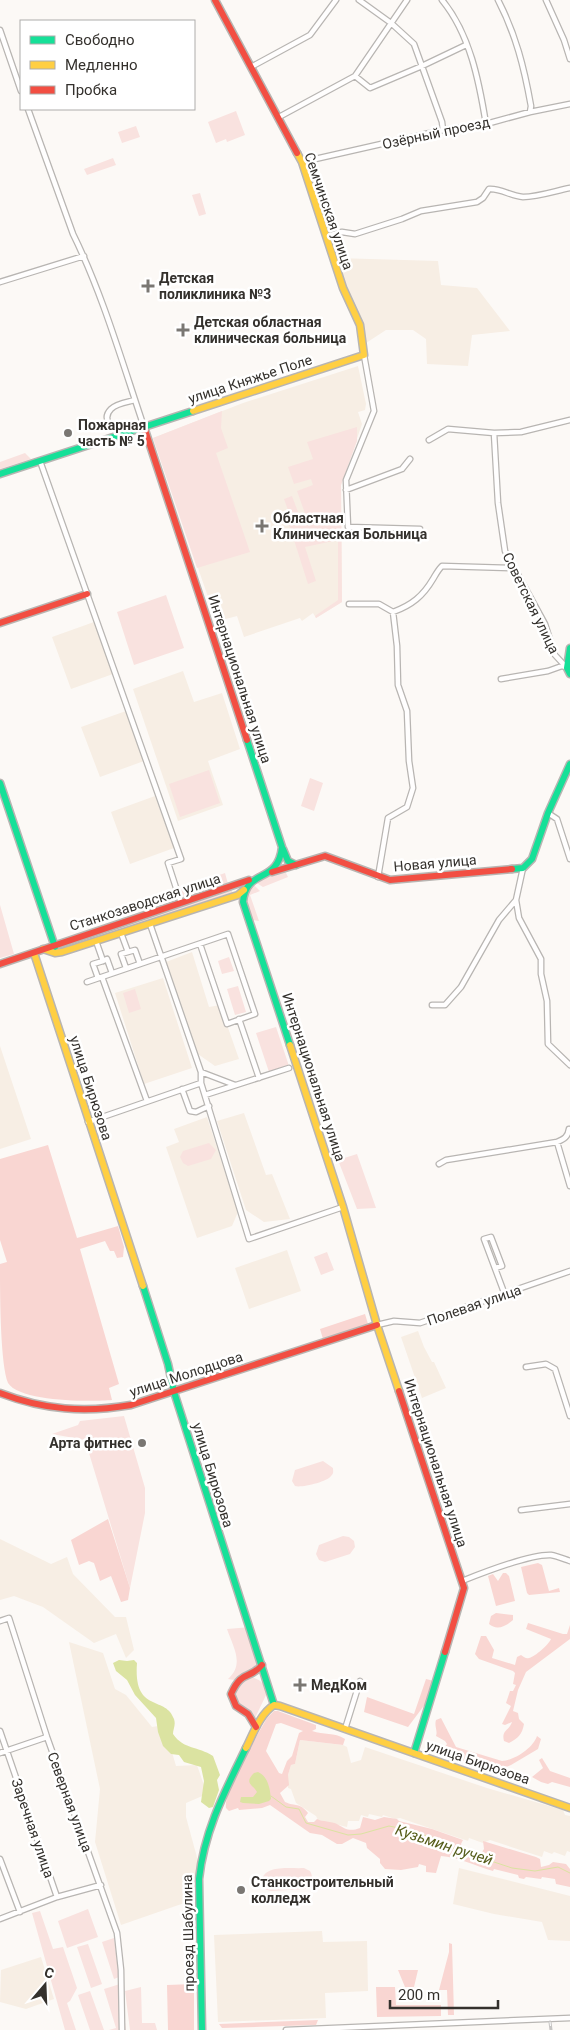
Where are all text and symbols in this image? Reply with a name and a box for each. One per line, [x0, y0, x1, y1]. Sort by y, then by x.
legend [20, 20, 195, 110]
text: Свободно [65, 31, 134, 49]
text: Медленно [65, 56, 138, 74]
text: Пробка [65, 81, 117, 99]
street label: Озёрный проезд [381, 114, 492, 152]
street label: Семчинская улица [301, 150, 357, 272]
place label: Детская поликлиника №3 [159, 270, 271, 302]
marker: Детская поликлиника №3 [141, 279, 155, 293]
place label: Детская областная клиническая больница [194, 314, 347, 346]
marker: Детская областная клиническая больница [176, 323, 190, 337]
street label: улица Княжье Поле [186, 351, 314, 407]
place label: Пожарная часть № 5 [78, 417, 146, 449]
marker: Пожарная часть № 5 [62, 427, 74, 439]
place label: Областная Клиническая Больница [273, 510, 428, 542]
marker: Областная Клиническая Больница [255, 519, 269, 533]
street label: Советская улица [500, 550, 562, 656]
street label: Интернациональная улица [205, 593, 275, 765]
street label: Новая улица [393, 851, 477, 875]
street label: Станкозаводская улица [68, 870, 222, 934]
street label: Интернациональная улица [279, 991, 349, 1163]
street label: улица Бирюзова [67, 1034, 115, 1142]
street label: Полевая улица [425, 1281, 523, 1329]
street label: улица Молодцова [127, 1348, 245, 1400]
street label: Интернациональная улица [401, 1377, 471, 1549]
street label: улица Бирюзова [189, 1421, 237, 1529]
place label: Арта фитнес [49, 1435, 132, 1451]
marker: Арта фитнес [136, 1437, 148, 1449]
place label: МедКом [311, 1677, 367, 1693]
marker: МедКом [293, 1678, 307, 1692]
street label: улица Бирюзова [424, 1737, 532, 1787]
street label: Северная улица [45, 1750, 95, 1854]
street label: Заречная улица [8, 1776, 58, 1880]
water label: Кузьмин ручей [393, 1821, 495, 1869]
street label: проезд Шабулина [179, 1874, 197, 1992]
place label: Станкостроительный колледж [251, 1874, 394, 1906]
marker: Станкостроительный колледж [235, 1884, 247, 1896]
north arrow [20, 1960, 70, 2010]
text: С [42, 1964, 56, 1982]
scale bar [390, 1978, 498, 2010]
text: 200 m [398, 1986, 440, 2004]

